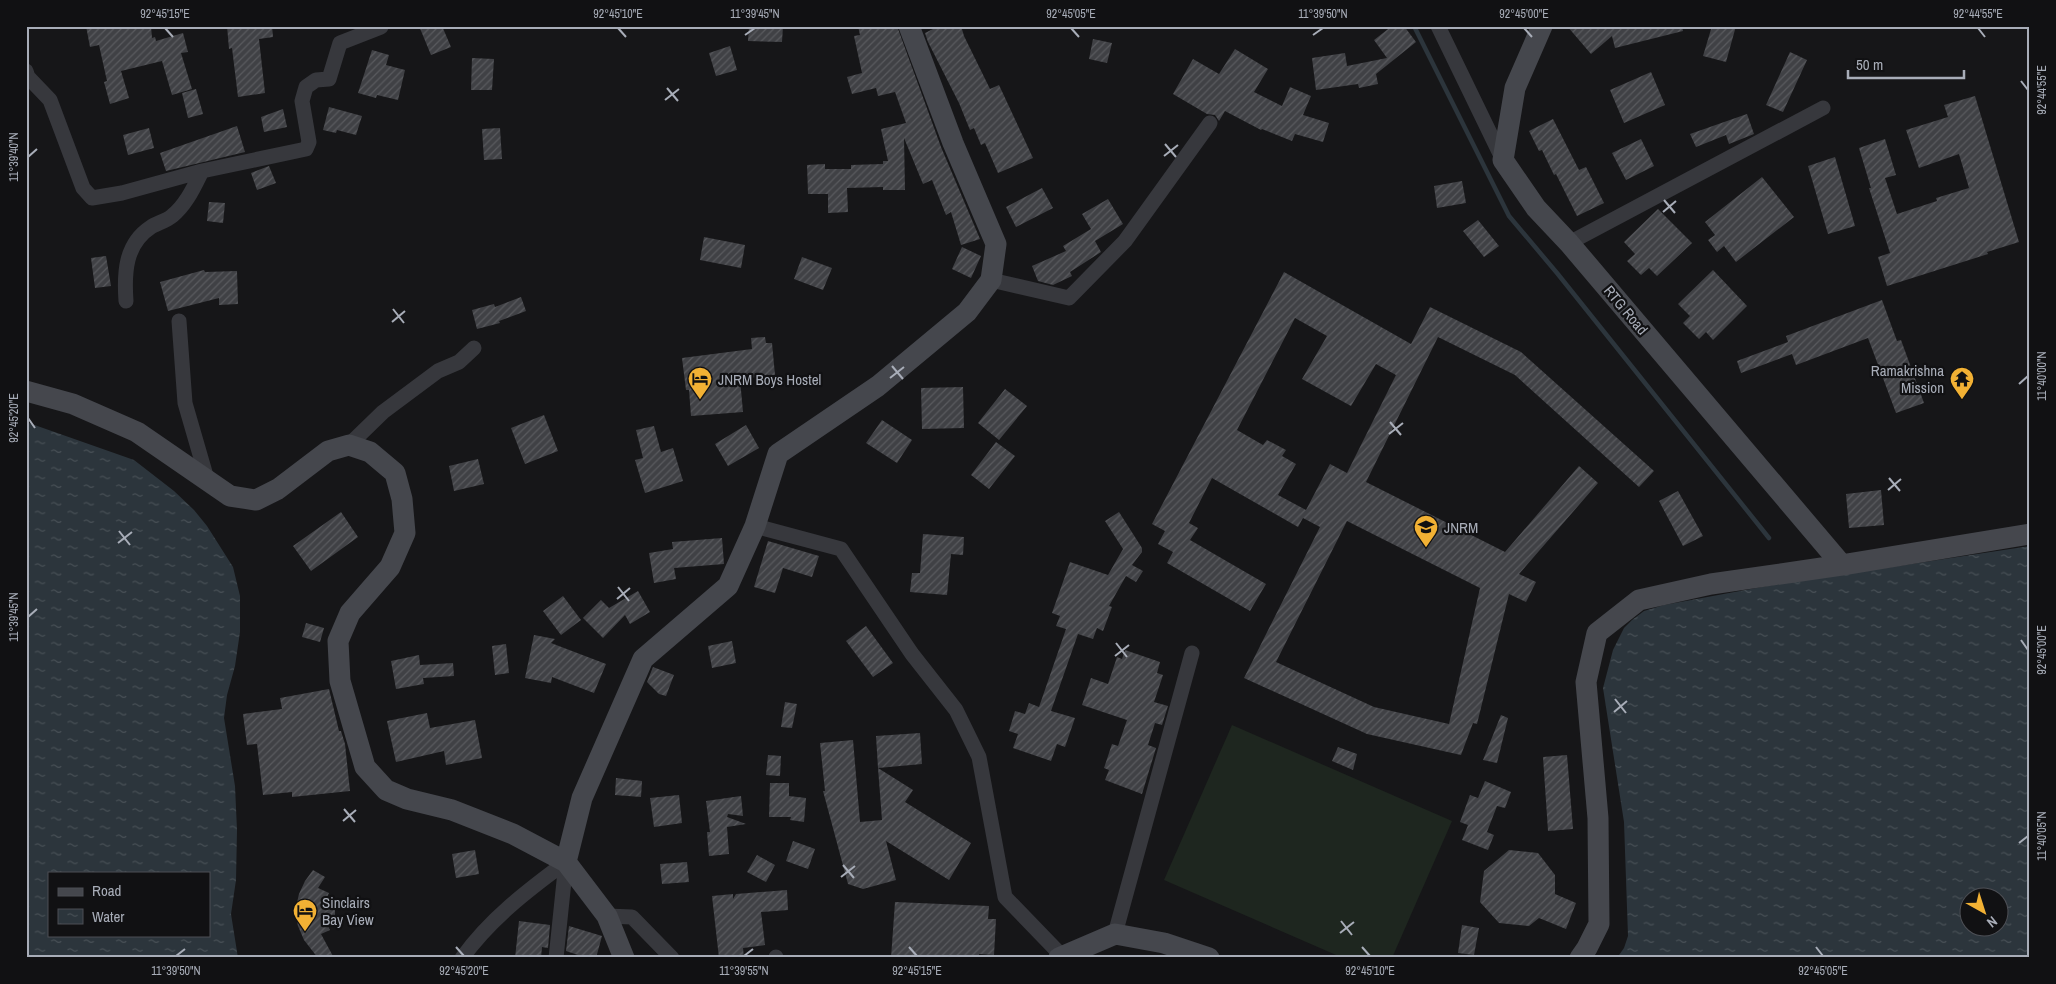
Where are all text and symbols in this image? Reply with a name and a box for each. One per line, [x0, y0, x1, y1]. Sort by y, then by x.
text: 92°45'15"E [140, 6, 190, 22]
text: 92°45'10"E [593, 6, 643, 22]
text: 11°39'45"N [730, 6, 780, 22]
text: 92°45'05"E [1046, 6, 1096, 22]
text: 11°39'50"N [1298, 6, 1348, 22]
text: 92°45'00"E [1499, 6, 1549, 22]
text: 92°44'55"E [1953, 6, 2003, 22]
scale bar [1848, 48, 1965, 80]
text: 50 m [1856, 54, 1883, 75]
text: 92°44'55"E [2034, 65, 2050, 115]
text: 11°39'40"N [6, 132, 22, 182]
street label: RTG Road [1599, 281, 1653, 339]
text: 11°40'00"N [2034, 351, 2050, 401]
place label: Ramakrishna Mission [1871, 360, 1944, 398]
hotel icon: JNRM Boys Hostel [687, 366, 713, 400]
temple icon: Ramakrishna Mission [1949, 366, 1975, 400]
place label: JNRM Boys Hostel [718, 369, 821, 390]
text: 92°45'20"E [6, 393, 22, 443]
school or university icon: JNRM [1413, 514, 1439, 548]
place label: JNRM [1444, 517, 1478, 538]
text: 11°39'45"N [6, 592, 22, 642]
text: 92°45'00"E [2034, 625, 2050, 675]
text: 11°40'05"N [2034, 811, 2050, 861]
legend [48, 872, 210, 936]
text: Road [92, 880, 121, 901]
north arrow [1958, 886, 2008, 936]
place label: Sinclairs Bay View [322, 892, 374, 930]
hotel icon: Sinclairs Bay View [292, 898, 318, 932]
text: Water [92, 906, 124, 927]
text: N [1983, 912, 2001, 932]
text: 11°39'50"N [151, 963, 201, 979]
text: 92°45'20"E [439, 963, 489, 979]
text: 11°39'55"N [719, 963, 769, 979]
text: 92°45'15"E [892, 963, 942, 979]
text: 92°45'10"E [1345, 963, 1395, 979]
text: 92°45'05"E [1798, 963, 1848, 979]

